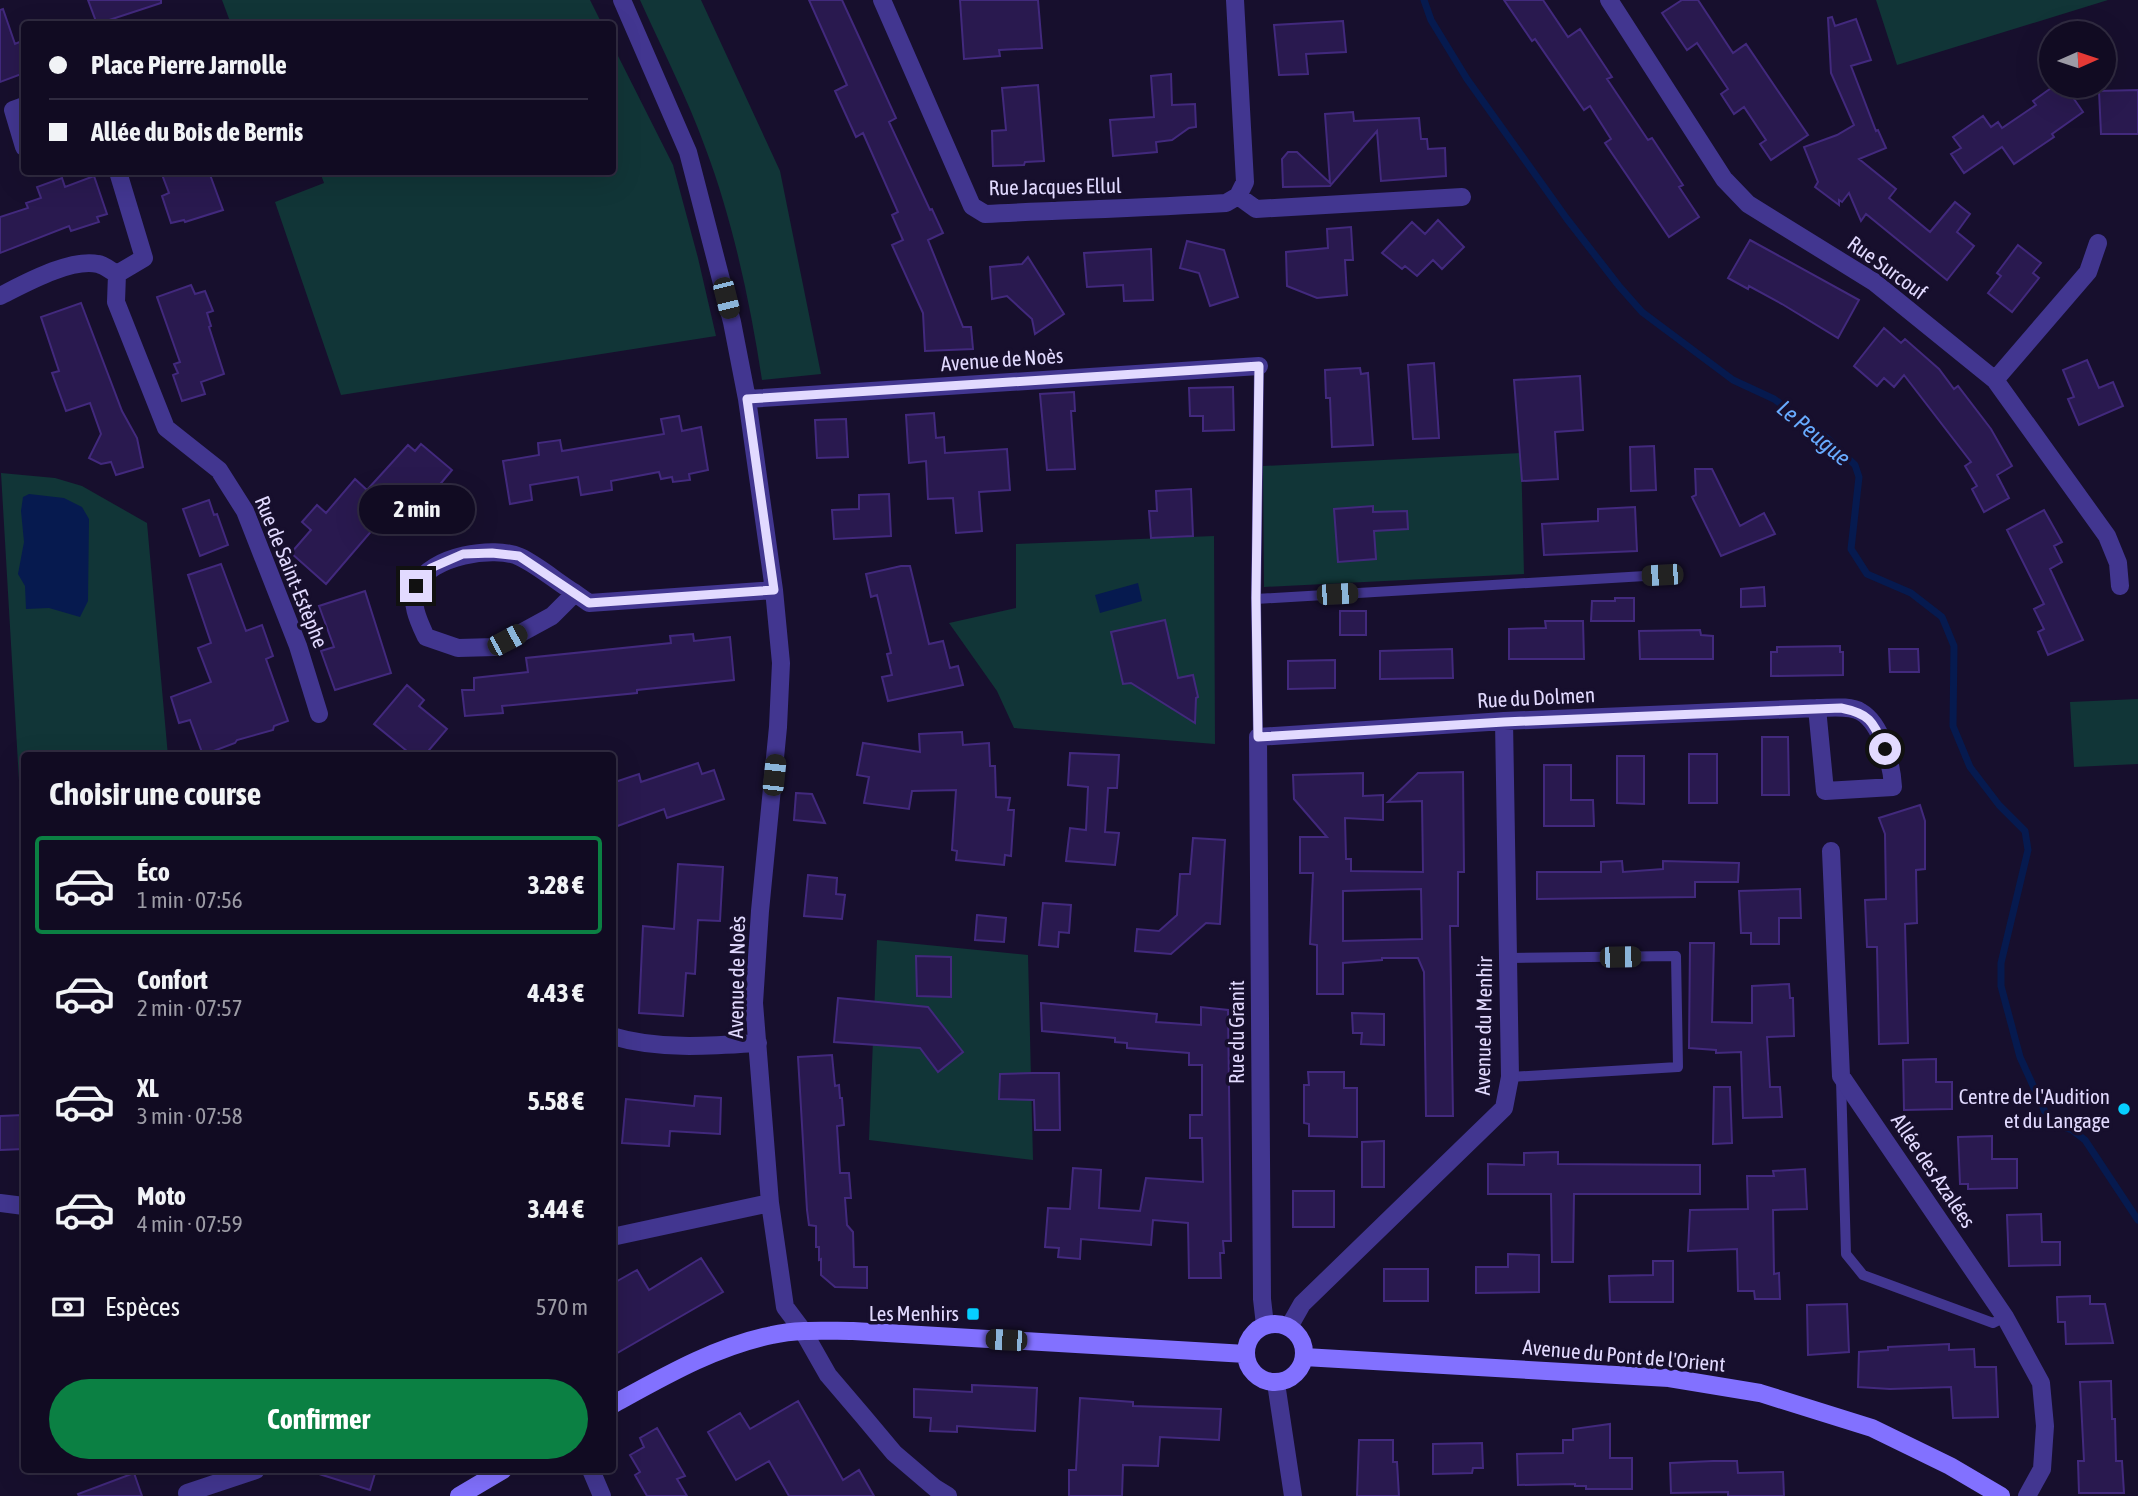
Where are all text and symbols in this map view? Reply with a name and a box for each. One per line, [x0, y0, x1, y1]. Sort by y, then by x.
north arrow [2039, 21, 2116, 98]
map controls [2039, 21, 2116, 98]
text: Place Pierre Jarnolle [91, 50, 287, 80]
text: Allée du Bois de Bernis [91, 117, 303, 147]
street label: Rue Jacques Ellul [988, 173, 1122, 199]
street label: Rue Surcouf [1843, 231, 1932, 304]
car [711, 275, 742, 321]
street label: Avenue de Noès [940, 343, 1064, 375]
water label: Le Peugue [1772, 395, 1856, 471]
callout: 2 min [358, 484, 474, 534]
street label: Rue de Saint-Estèphe [251, 492, 333, 651]
text: 2 min [394, 496, 440, 522]
car [1641, 563, 1684, 587]
route end [400, 570, 432, 602]
car [1316, 582, 1359, 606]
car [484, 621, 531, 659]
street label: Rue du Dolmen [1476, 682, 1596, 712]
route start [1869, 733, 1901, 765]
car [762, 753, 787, 797]
text: Choisir une course [49, 775, 261, 812]
icon: car [53, 854, 116, 917]
text: Éco [137, 857, 170, 887]
text: 3.28 € [527, 870, 584, 900]
text: 1 min · 07:56 [137, 887, 243, 913]
street label: Avenue de Noès [723, 915, 749, 1038]
car [1599, 946, 1642, 968]
street label: Avenue du Menhir [1470, 955, 1496, 1096]
icon: car [53, 962, 116, 1025]
text: Confort [137, 965, 208, 995]
text: 4.43 € [527, 978, 584, 1008]
street label: Rue du Granit [1224, 980, 1248, 1084]
text: 2 min · 07:57 [137, 995, 243, 1021]
icon: car [53, 1070, 116, 1133]
text: XL [137, 1073, 159, 1103]
place label: Centre de l'Audition et du Langage [1959, 1084, 2110, 1132]
text: 5.58 € [527, 1086, 584, 1116]
marker: Centre de l'Audition et du Langage [2116, 1101, 2132, 1117]
text: 3 min · 07:58 [137, 1103, 243, 1129]
street label: Allée des Azalées [1887, 1109, 1981, 1232]
icon: car [53, 1178, 116, 1241]
text: Moto [137, 1181, 186, 1211]
text: 3.44 € [527, 1194, 584, 1224]
text: 4 min · 07:59 [137, 1211, 243, 1237]
icon: cash [49, 1288, 87, 1326]
text: Espèces [105, 1292, 180, 1322]
text: 570 m [536, 1294, 588, 1320]
place label: Les Menhirs [869, 1301, 959, 1325]
marker: Les Menhirs [965, 1306, 981, 1322]
car [985, 1328, 1028, 1352]
street label: Avenue du Pont de l'Orient [1522, 1334, 1726, 1376]
button: Confirmer [49, 1379, 588, 1459]

